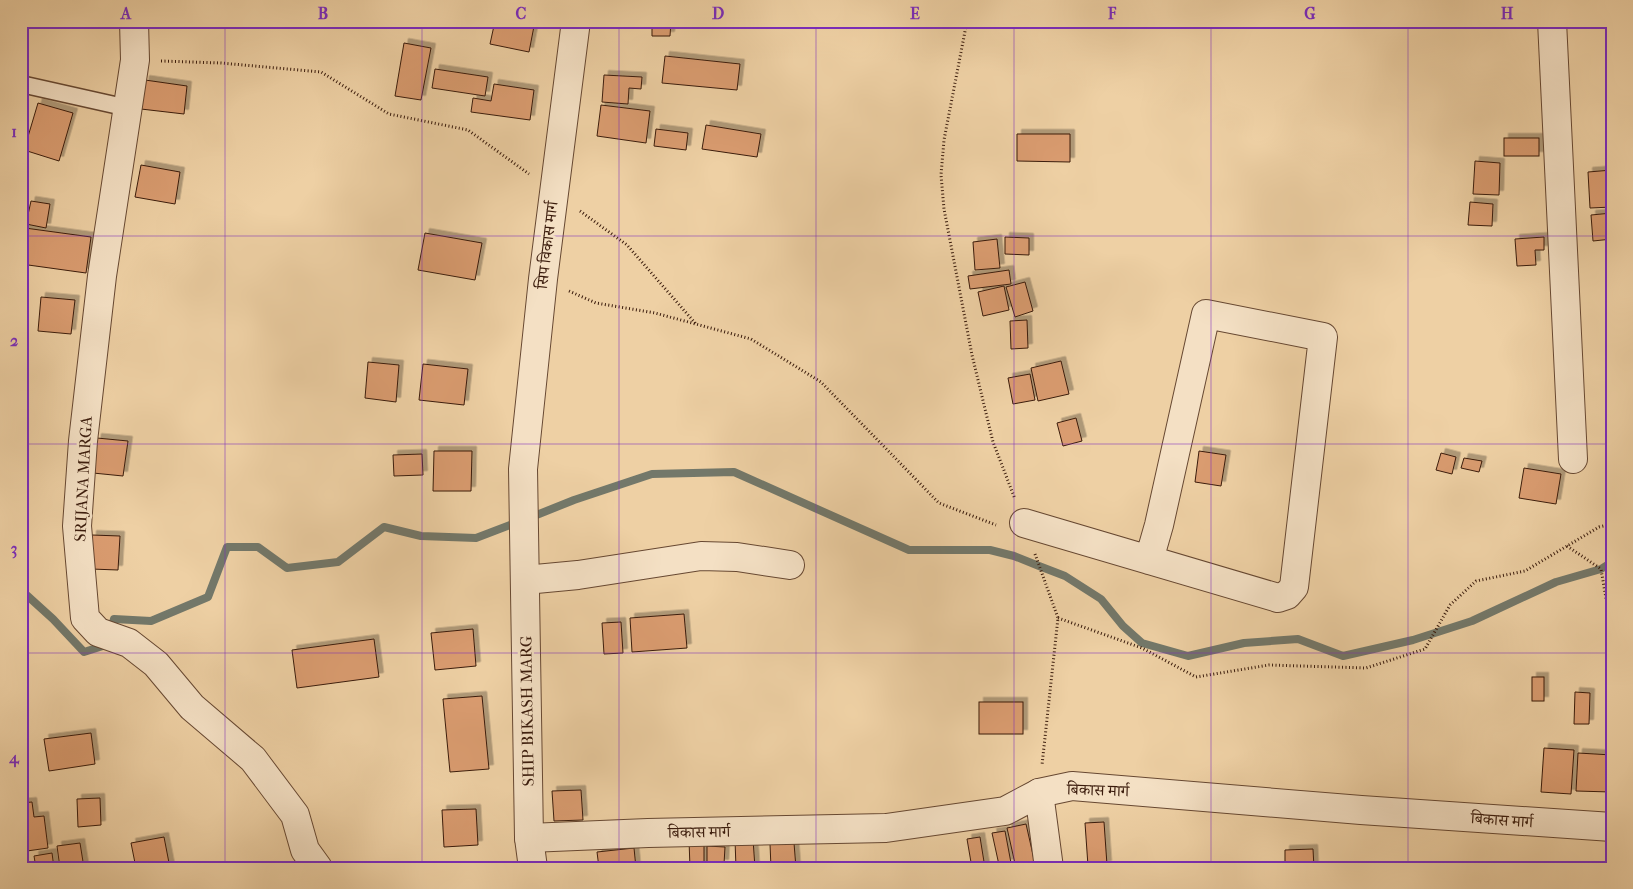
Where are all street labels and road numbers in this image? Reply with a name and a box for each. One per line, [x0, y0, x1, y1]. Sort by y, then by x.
street label: सिप विकास मार्ग [532, 198, 562, 291]
street label: SRIJANA MARGA [70, 415, 96, 542]
street label: SHIP BIKASH MARG [516, 636, 538, 786]
street label: बिकास मार्ग [1065, 779, 1131, 801]
street label: बिकास मार्ग [1469, 808, 1535, 832]
street label: बिकास मार्ग [667, 822, 732, 842]

